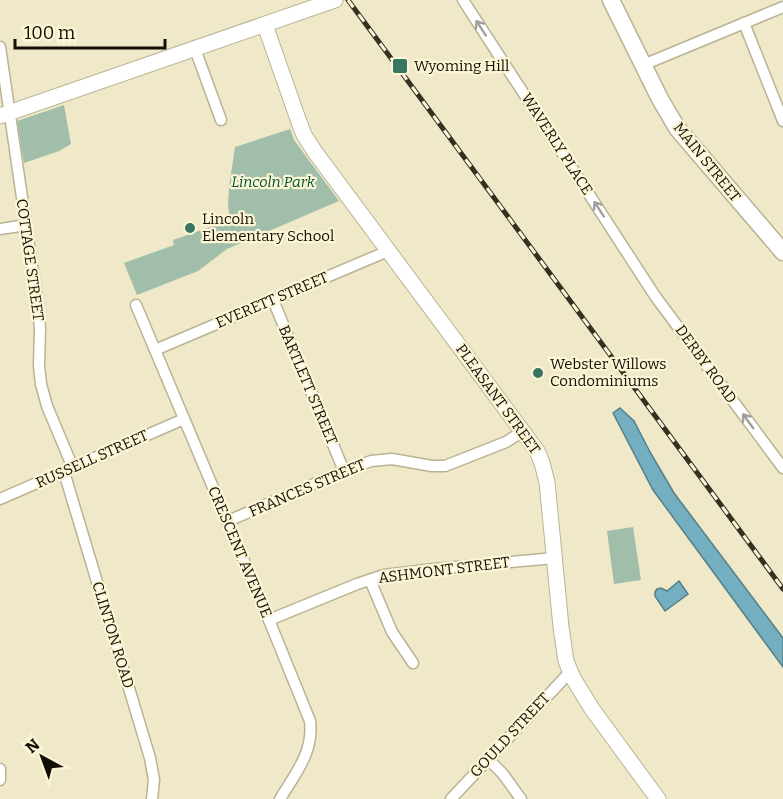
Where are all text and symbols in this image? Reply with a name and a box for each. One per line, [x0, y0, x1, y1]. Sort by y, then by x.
scale bar [15, 12, 165, 50]
one-way arrow [475, 19, 488, 36]
text: 100 m [24, 22, 75, 44]
marker: Wyoming Hill [391, 57, 409, 75]
place label: Wyoming Hill [414, 57, 509, 75]
street label: WAVERLY PLACE [517, 90, 597, 198]
street label: MAIN STREET [670, 119, 745, 205]
park label: Lincoln Park [231, 173, 316, 191]
street label: COTTAGE STREET [13, 198, 48, 323]
one-way arrow [593, 201, 605, 218]
place label: Lincoln Elementary School [202, 210, 334, 245]
marker: Lincoln Elementary School [183, 221, 197, 235]
street label: EVERETT STREET [213, 268, 331, 332]
street label: DERBY ROAD [671, 321, 741, 407]
street label: BARTLETT STREET [275, 323, 341, 448]
street label: PLEASANT STREET [452, 340, 544, 458]
place label: Webster Willows Condominiums [550, 355, 666, 390]
marker: Webster Willows Condominiums [531, 366, 545, 380]
one-way arrow [742, 414, 754, 430]
street label: RUSSELL STREET [33, 426, 151, 492]
street label: FRANCES STREET [246, 455, 368, 521]
street label: CRESCENT AVENUE [204, 484, 276, 620]
street label: ASHMONT STREET [377, 553, 511, 587]
street label: CLINTON ROAD [88, 579, 138, 691]
street label: GOULD STREET [466, 689, 554, 781]
north arrow [12, 727, 72, 787]
text: N [22, 735, 43, 757]

